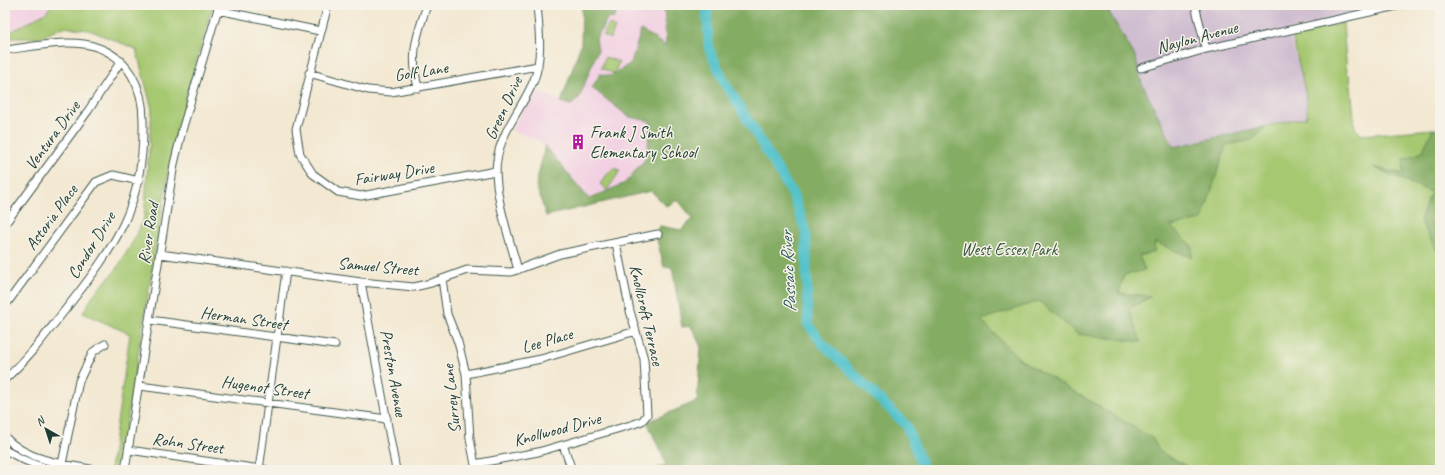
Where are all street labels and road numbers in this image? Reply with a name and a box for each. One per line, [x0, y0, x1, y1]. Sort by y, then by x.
street label: Naylon Avenue [1154, 16, 1241, 58]
street label: Golf Lane [393, 57, 451, 86]
street label: Green Drive [480, 72, 528, 143]
street label: Ventura Drive [20, 95, 85, 174]
street label: Fairway Drive [353, 157, 437, 190]
street label: Astoria Place [21, 179, 83, 254]
street label: River Road [133, 198, 164, 266]
street label: Condor Drive [63, 207, 121, 283]
street label: Samuel Street [337, 253, 421, 281]
street label: Knollcroft Terrace [625, 263, 669, 369]
street label: Herman Street [199, 302, 291, 335]
street label: Lee Place [519, 323, 576, 358]
street label: Preston Avenue [376, 328, 412, 420]
street label: Surrey Lane [437, 362, 466, 434]
street label: Hugenot Street [220, 371, 312, 404]
street label: Knollwood Drive [511, 407, 604, 451]
street label: Rohn Street [151, 428, 227, 459]

